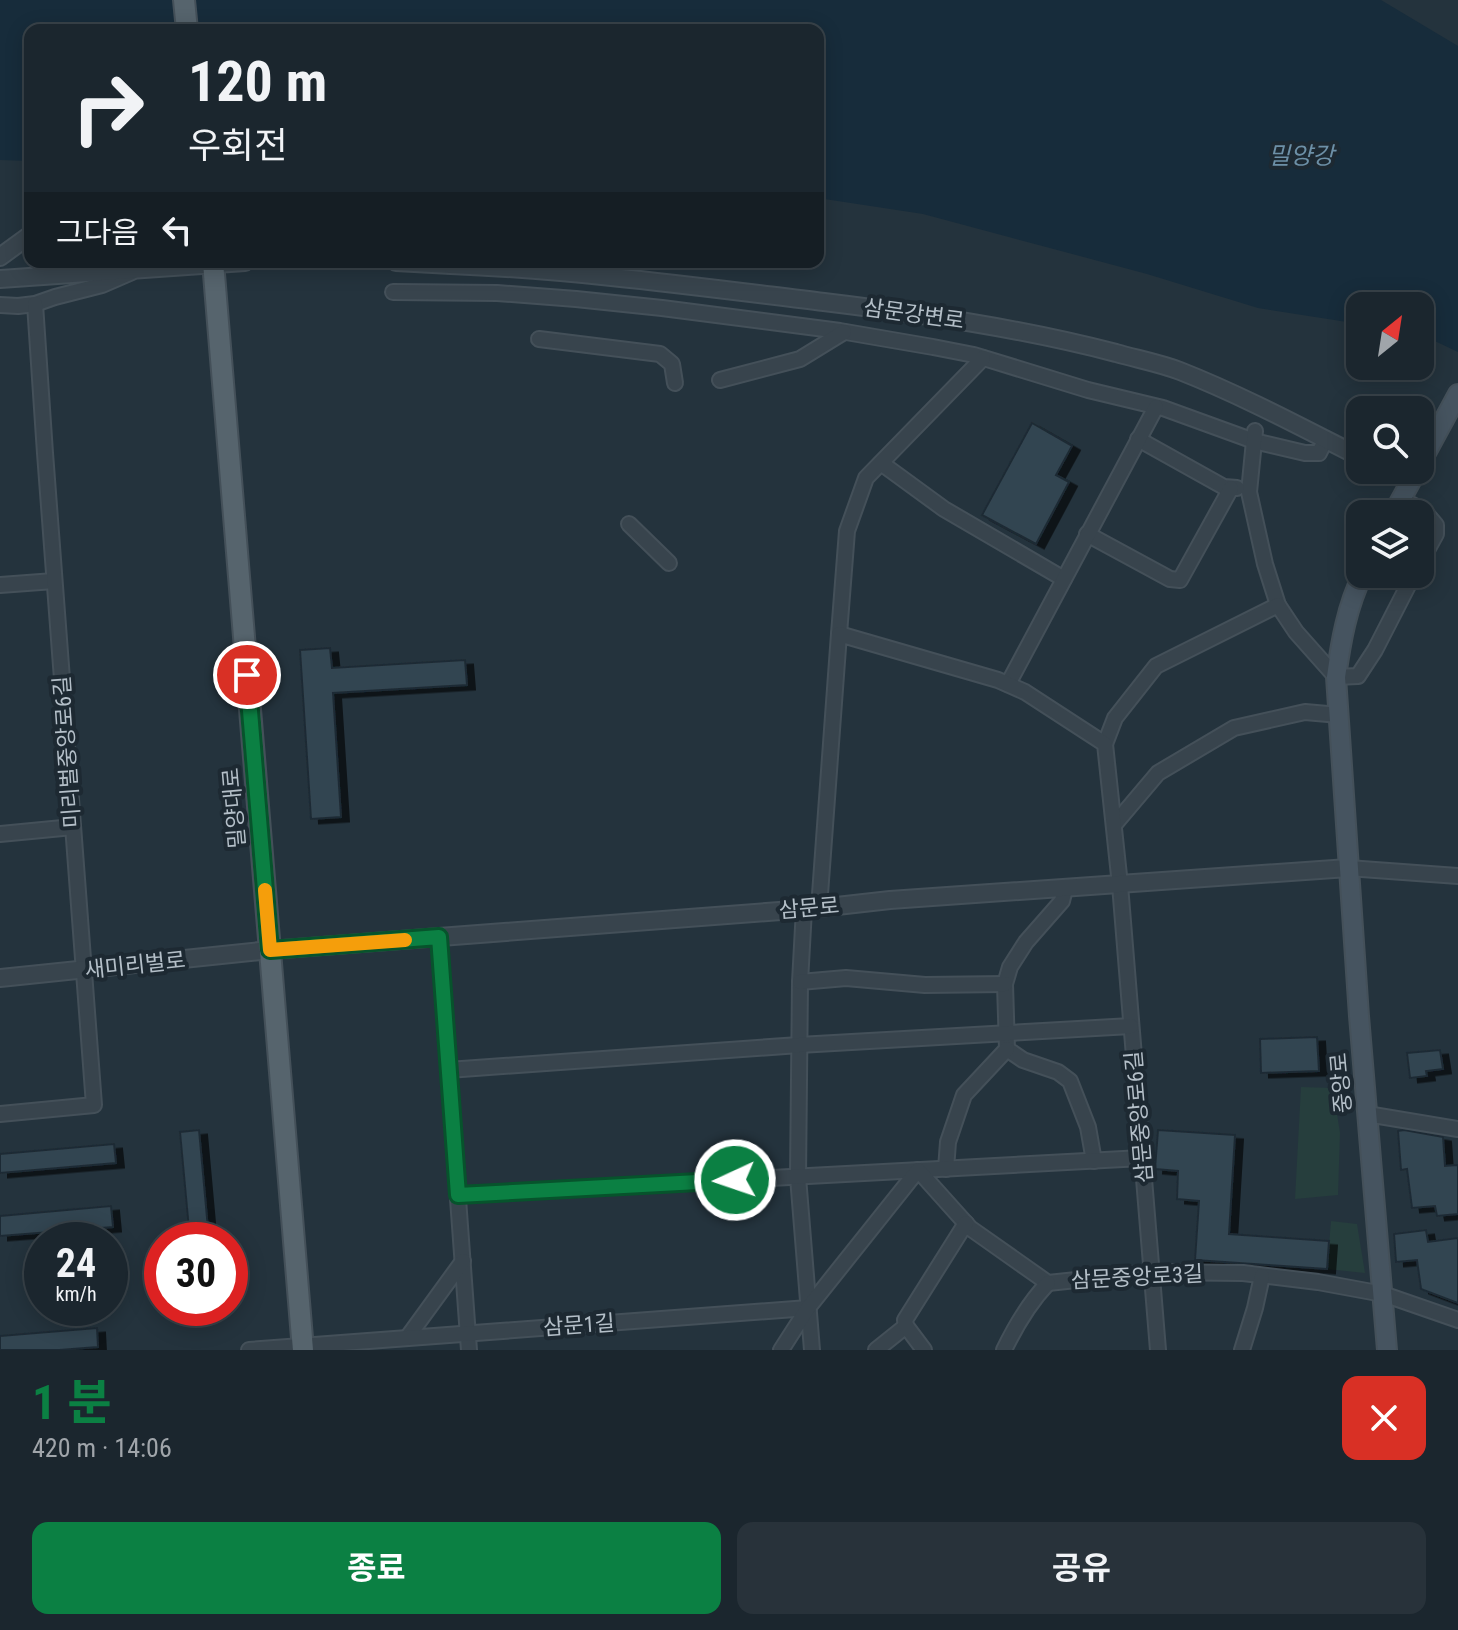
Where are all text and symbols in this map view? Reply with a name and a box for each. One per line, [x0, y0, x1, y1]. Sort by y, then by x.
text: 120 m [188, 49, 327, 115]
icon: right [56, 56, 160, 160]
text: 우회전 [188, 125, 287, 167]
water label: 밀양강 [1268, 142, 1337, 170]
icon: left [155, 208, 199, 252]
text: 그다음 [56, 215, 139, 250]
north arrow [1346, 292, 1434, 380]
map controls [1346, 292, 1434, 588]
street label: 삼문강변로 [862, 295, 966, 333]
button: search [1346, 396, 1434, 484]
button: layers [1346, 500, 1434, 588]
pin [213, 641, 281, 709]
icon: arrive [225, 653, 269, 697]
street label: 미리벌중앙로6길 [49, 675, 85, 829]
street label: 밀양대로 [218, 767, 250, 849]
street label: 삼문로 [778, 893, 840, 923]
street label: 새미리벌로 [83, 947, 187, 983]
street label: 삼문중앙로6길 [1121, 1050, 1157, 1184]
street label: 중앙로 [1326, 1052, 1356, 1114]
position arrow [693, 1138, 777, 1222]
speed limit sign: 30 [144, 1222, 248, 1326]
text: 24 [56, 1240, 96, 1287]
street label: 삼문중앙로3길 [1070, 1261, 1204, 1293]
text: km/h [55, 1282, 97, 1306]
street label: 삼문1길 [542, 1310, 616, 1340]
text: 1 분 [32, 1374, 111, 1431]
button: close [1342, 1376, 1426, 1460]
text: 420 m · 14:06 [32, 1433, 172, 1463]
button: 종료 [32, 1522, 721, 1614]
button: 공유 [737, 1522, 1426, 1614]

